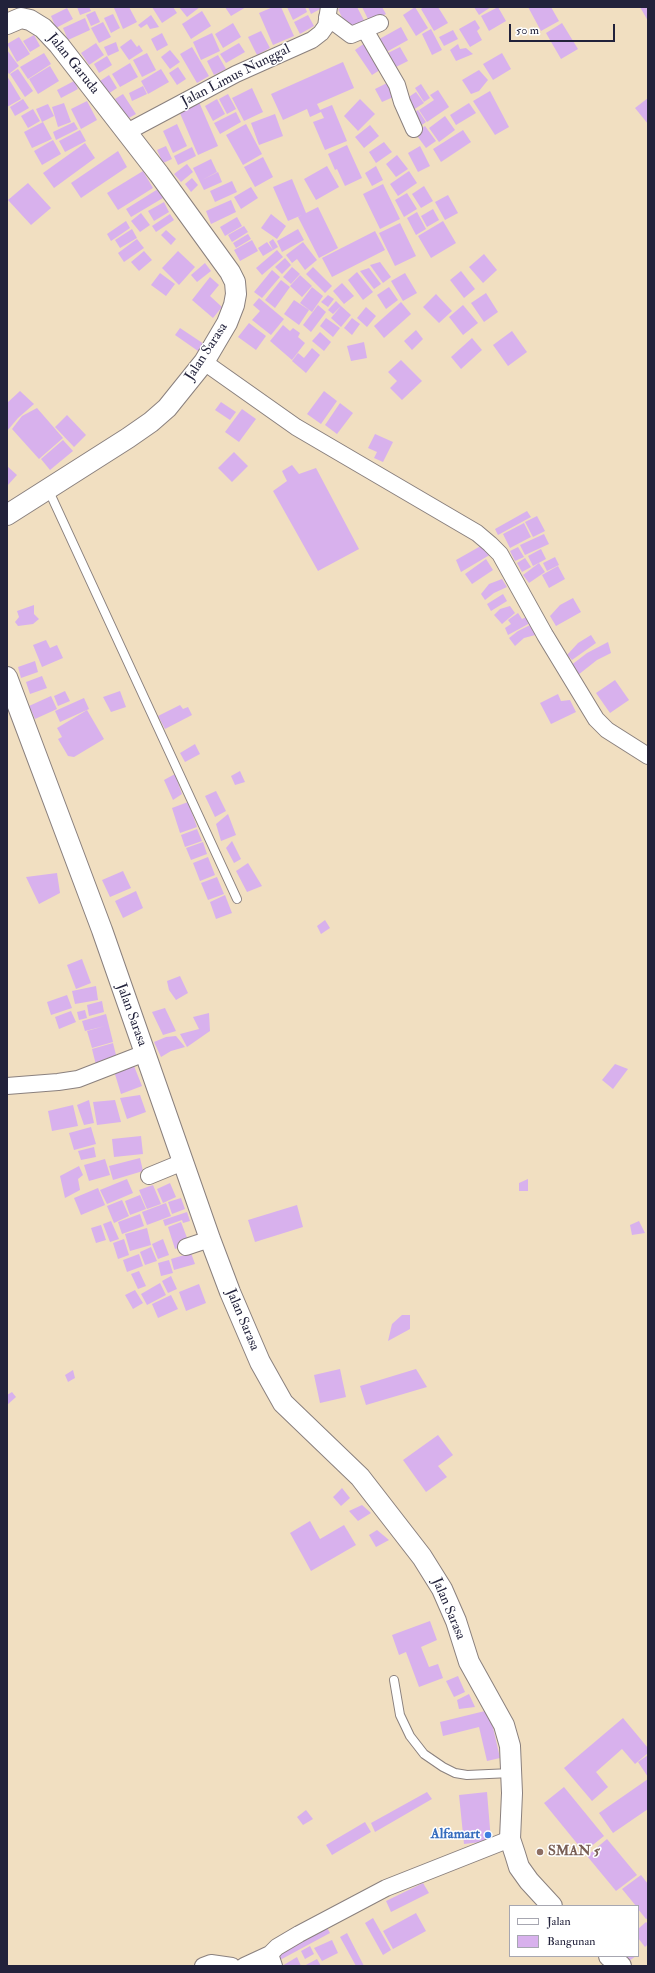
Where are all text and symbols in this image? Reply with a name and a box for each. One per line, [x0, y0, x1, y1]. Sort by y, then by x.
scale bar [511, 16, 617, 42]
text: 50 m [516, 23, 539, 38]
street label: Jalan Garuda [43, 30, 103, 98]
street label: Jalan Limus Nunggal [179, 41, 293, 111]
street label: Jalan Sarasa [182, 320, 232, 384]
street label: Jalan Sarasa [112, 981, 150, 1049]
street label: Jalan Sarasa [221, 1286, 263, 1354]
street label: Jalan Sarasa [427, 1575, 469, 1643]
place label: Alfamart [431, 1827, 480, 1843]
marker: Alfamart [483, 1830, 493, 1840]
place label: SMAN 5 [548, 1844, 600, 1860]
marker: SMAN 5 [535, 1847, 545, 1857]
legend [509, 1905, 639, 1957]
text: Jalan [547, 1914, 571, 1929]
text: Bangunan [547, 1934, 596, 1949]

